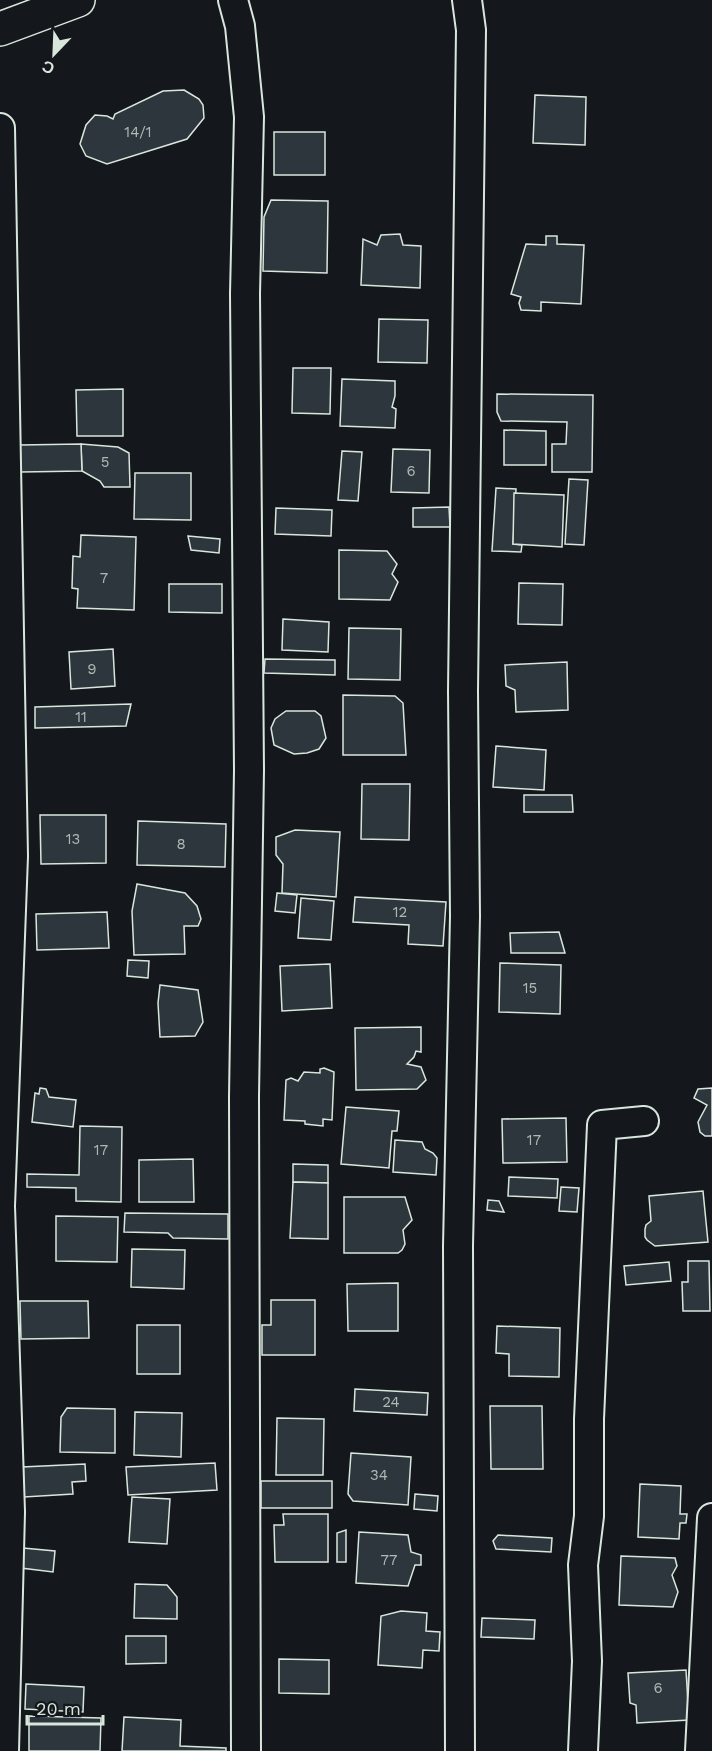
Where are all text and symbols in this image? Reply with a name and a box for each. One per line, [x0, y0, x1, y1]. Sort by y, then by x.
north arrow [24, 24, 84, 84]
text: С [39, 56, 57, 78]
house number: 14/1 [124, 123, 152, 141]
house number: 5 [101, 453, 109, 471]
house number: 6 [406, 462, 416, 480]
house number: 7 [100, 569, 108, 587]
house number: 9 [87, 660, 97, 678]
house number: 11 [75, 708, 87, 726]
house number: 13 [66, 830, 80, 848]
house number: 8 [176, 835, 186, 853]
house number: 12 [393, 903, 407, 921]
house number: 15 [523, 979, 537, 997]
house number: 17 [527, 1131, 541, 1149]
house number: 17 [94, 1141, 108, 1159]
house number: 24 [382, 1393, 400, 1411]
house number: 34 [370, 1466, 388, 1484]
house number: 77 [381, 1551, 397, 1569]
house number: 6 [653, 1679, 663, 1697]
scale bar [27, 1688, 104, 1726]
text: 20 m [36, 1698, 81, 1719]

